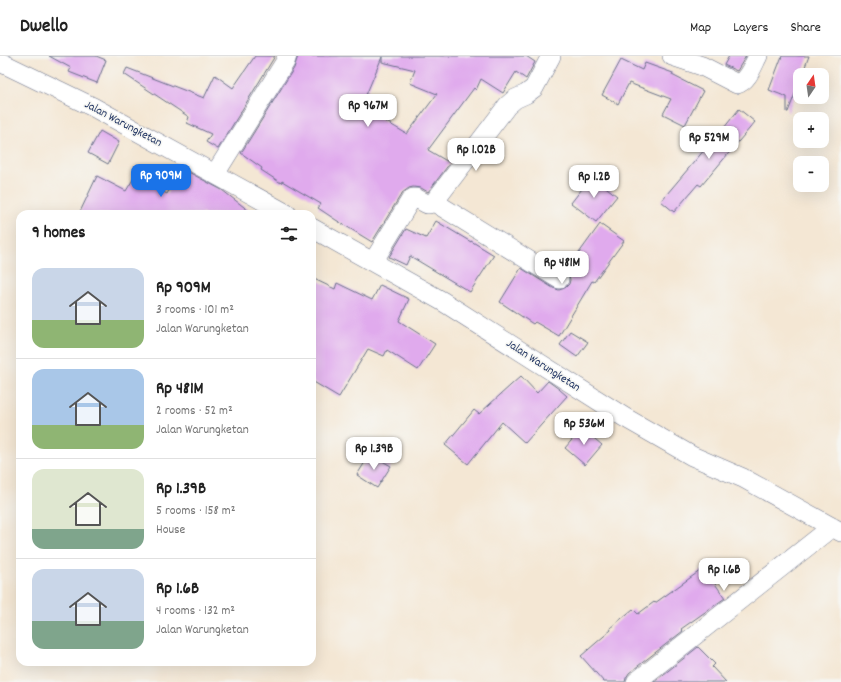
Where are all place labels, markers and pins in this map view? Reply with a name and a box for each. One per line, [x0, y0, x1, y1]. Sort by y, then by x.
pin: Rp 967M [331, 94, 405, 128]
pin: Rp 529M [672, 126, 746, 160]
pin: Rp 1.02B [435, 138, 517, 172]
pin: Rp 909M [124, 164, 198, 198]
pin: Rp 1.2B [557, 165, 631, 199]
pin: Rp 481M [525, 251, 599, 285]
pin: Rp 536M [547, 412, 621, 446]
pin: Rp 1.39B [333, 437, 415, 471]
pin: Rp 1.6B [687, 558, 761, 592]

